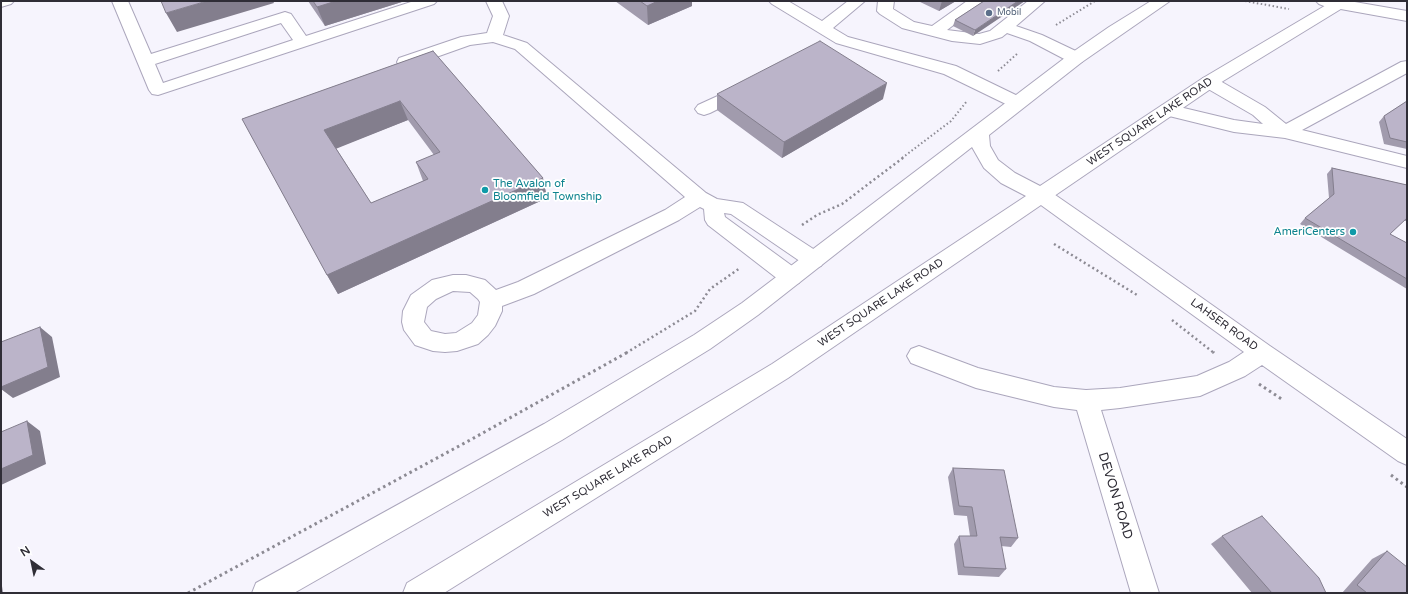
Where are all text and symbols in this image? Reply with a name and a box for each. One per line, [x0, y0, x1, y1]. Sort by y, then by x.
marker: Mobil [984, 8, 994, 18]
place label: Mobil [997, 8, 1021, 18]
street label: WEST SQUARE LAKE ROAD [1085, 75, 1215, 169]
place label: The Avalon of Bloomfield Township [493, 177, 602, 203]
marker: The Avalon of Bloomfield Township [480, 185, 490, 195]
place label: AmeriCenters [1274, 225, 1345, 239]
marker: AmeriCenters [1348, 227, 1358, 237]
street label: WEST SQUARE LAKE ROAD [816, 256, 946, 350]
street label: LAHSER ROAD [1188, 296, 1260, 354]
street label: WEST SQUARE LAKE ROAD [541, 433, 675, 521]
street label: DEVON ROAD [1094, 451, 1136, 541]
north arrow [12, 542, 52, 582]
text: N [18, 544, 32, 559]

